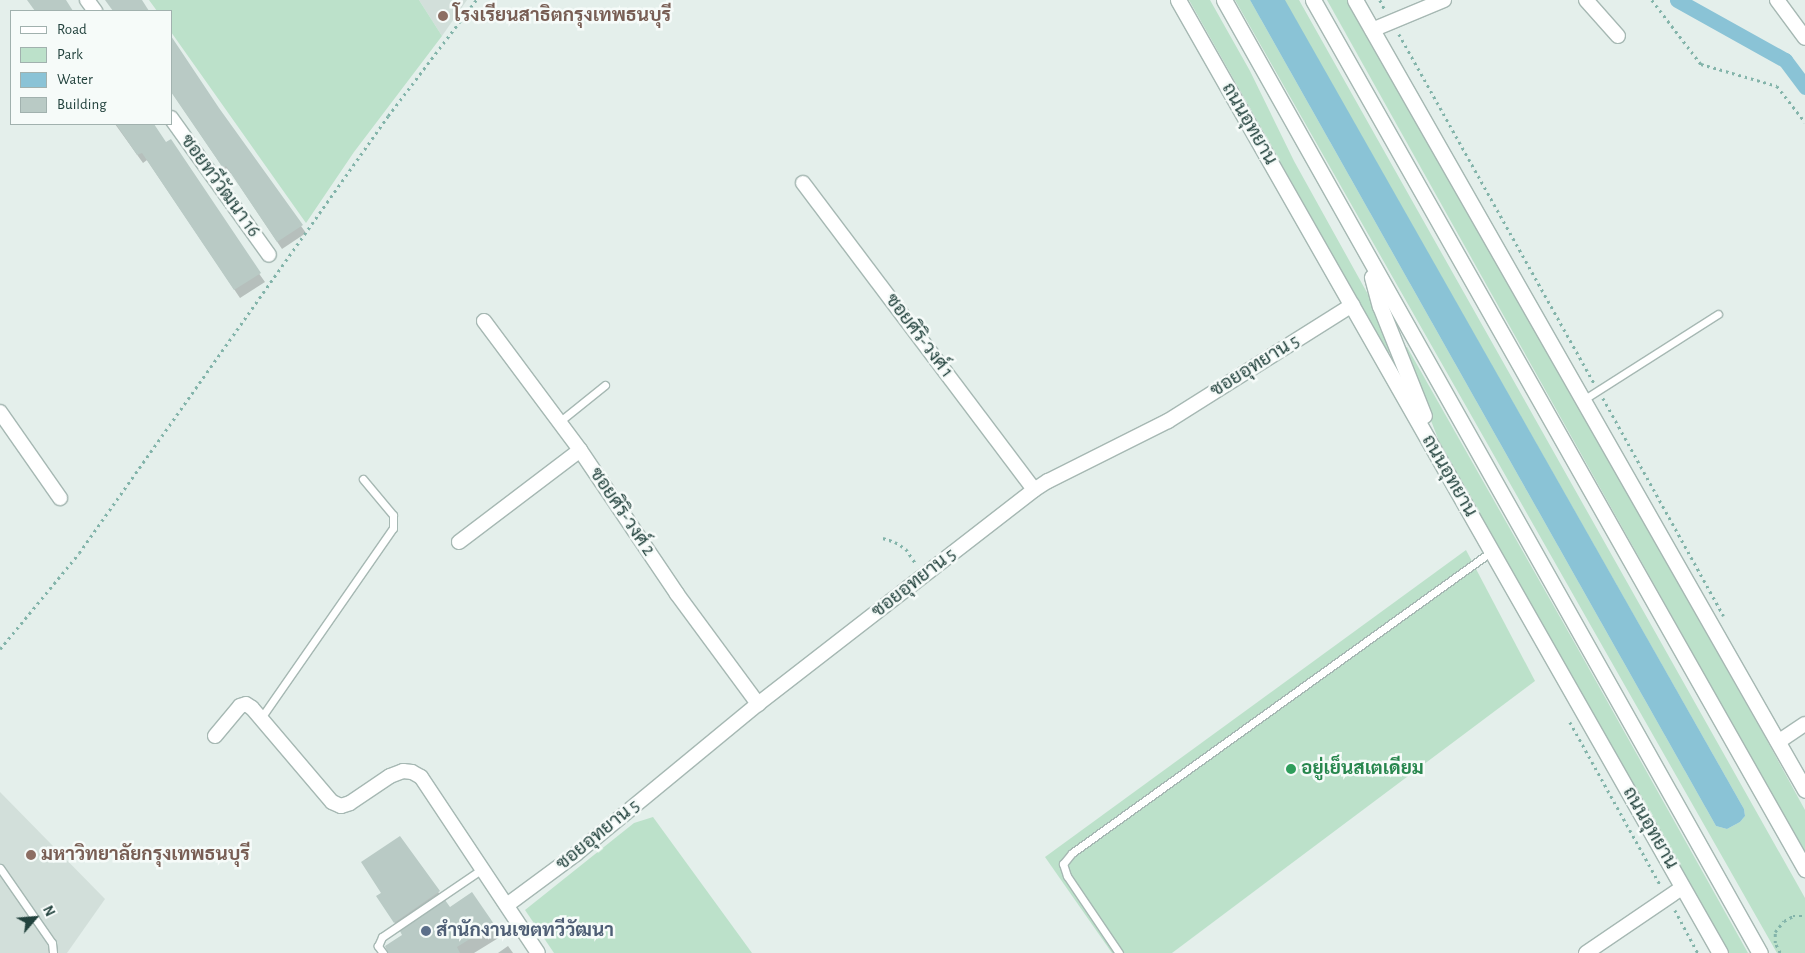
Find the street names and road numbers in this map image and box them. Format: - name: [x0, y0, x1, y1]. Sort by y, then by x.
- street label: ถนนอุทยาน: [1216, 79, 1282, 169]
- street label: ซอยทวีวัฒนา 16: [175, 130, 265, 242]
- street label: ซอยศิริ-วงศ์ 1: [880, 289, 958, 383]
- street label: ซอยอุทยาน 5: [1206, 330, 1304, 402]
- street label: ถนนอุทยาน: [1416, 431, 1482, 521]
- street label: ซอยศิริ-วงศ์ 2: [584, 463, 660, 561]
- street label: ซอยอุทยาน 5: [867, 543, 961, 623]
- street label: ถนนอุทยาน: [1617, 783, 1683, 873]
- street label: ซอยอุทยาน 5: [552, 794, 644, 876]

